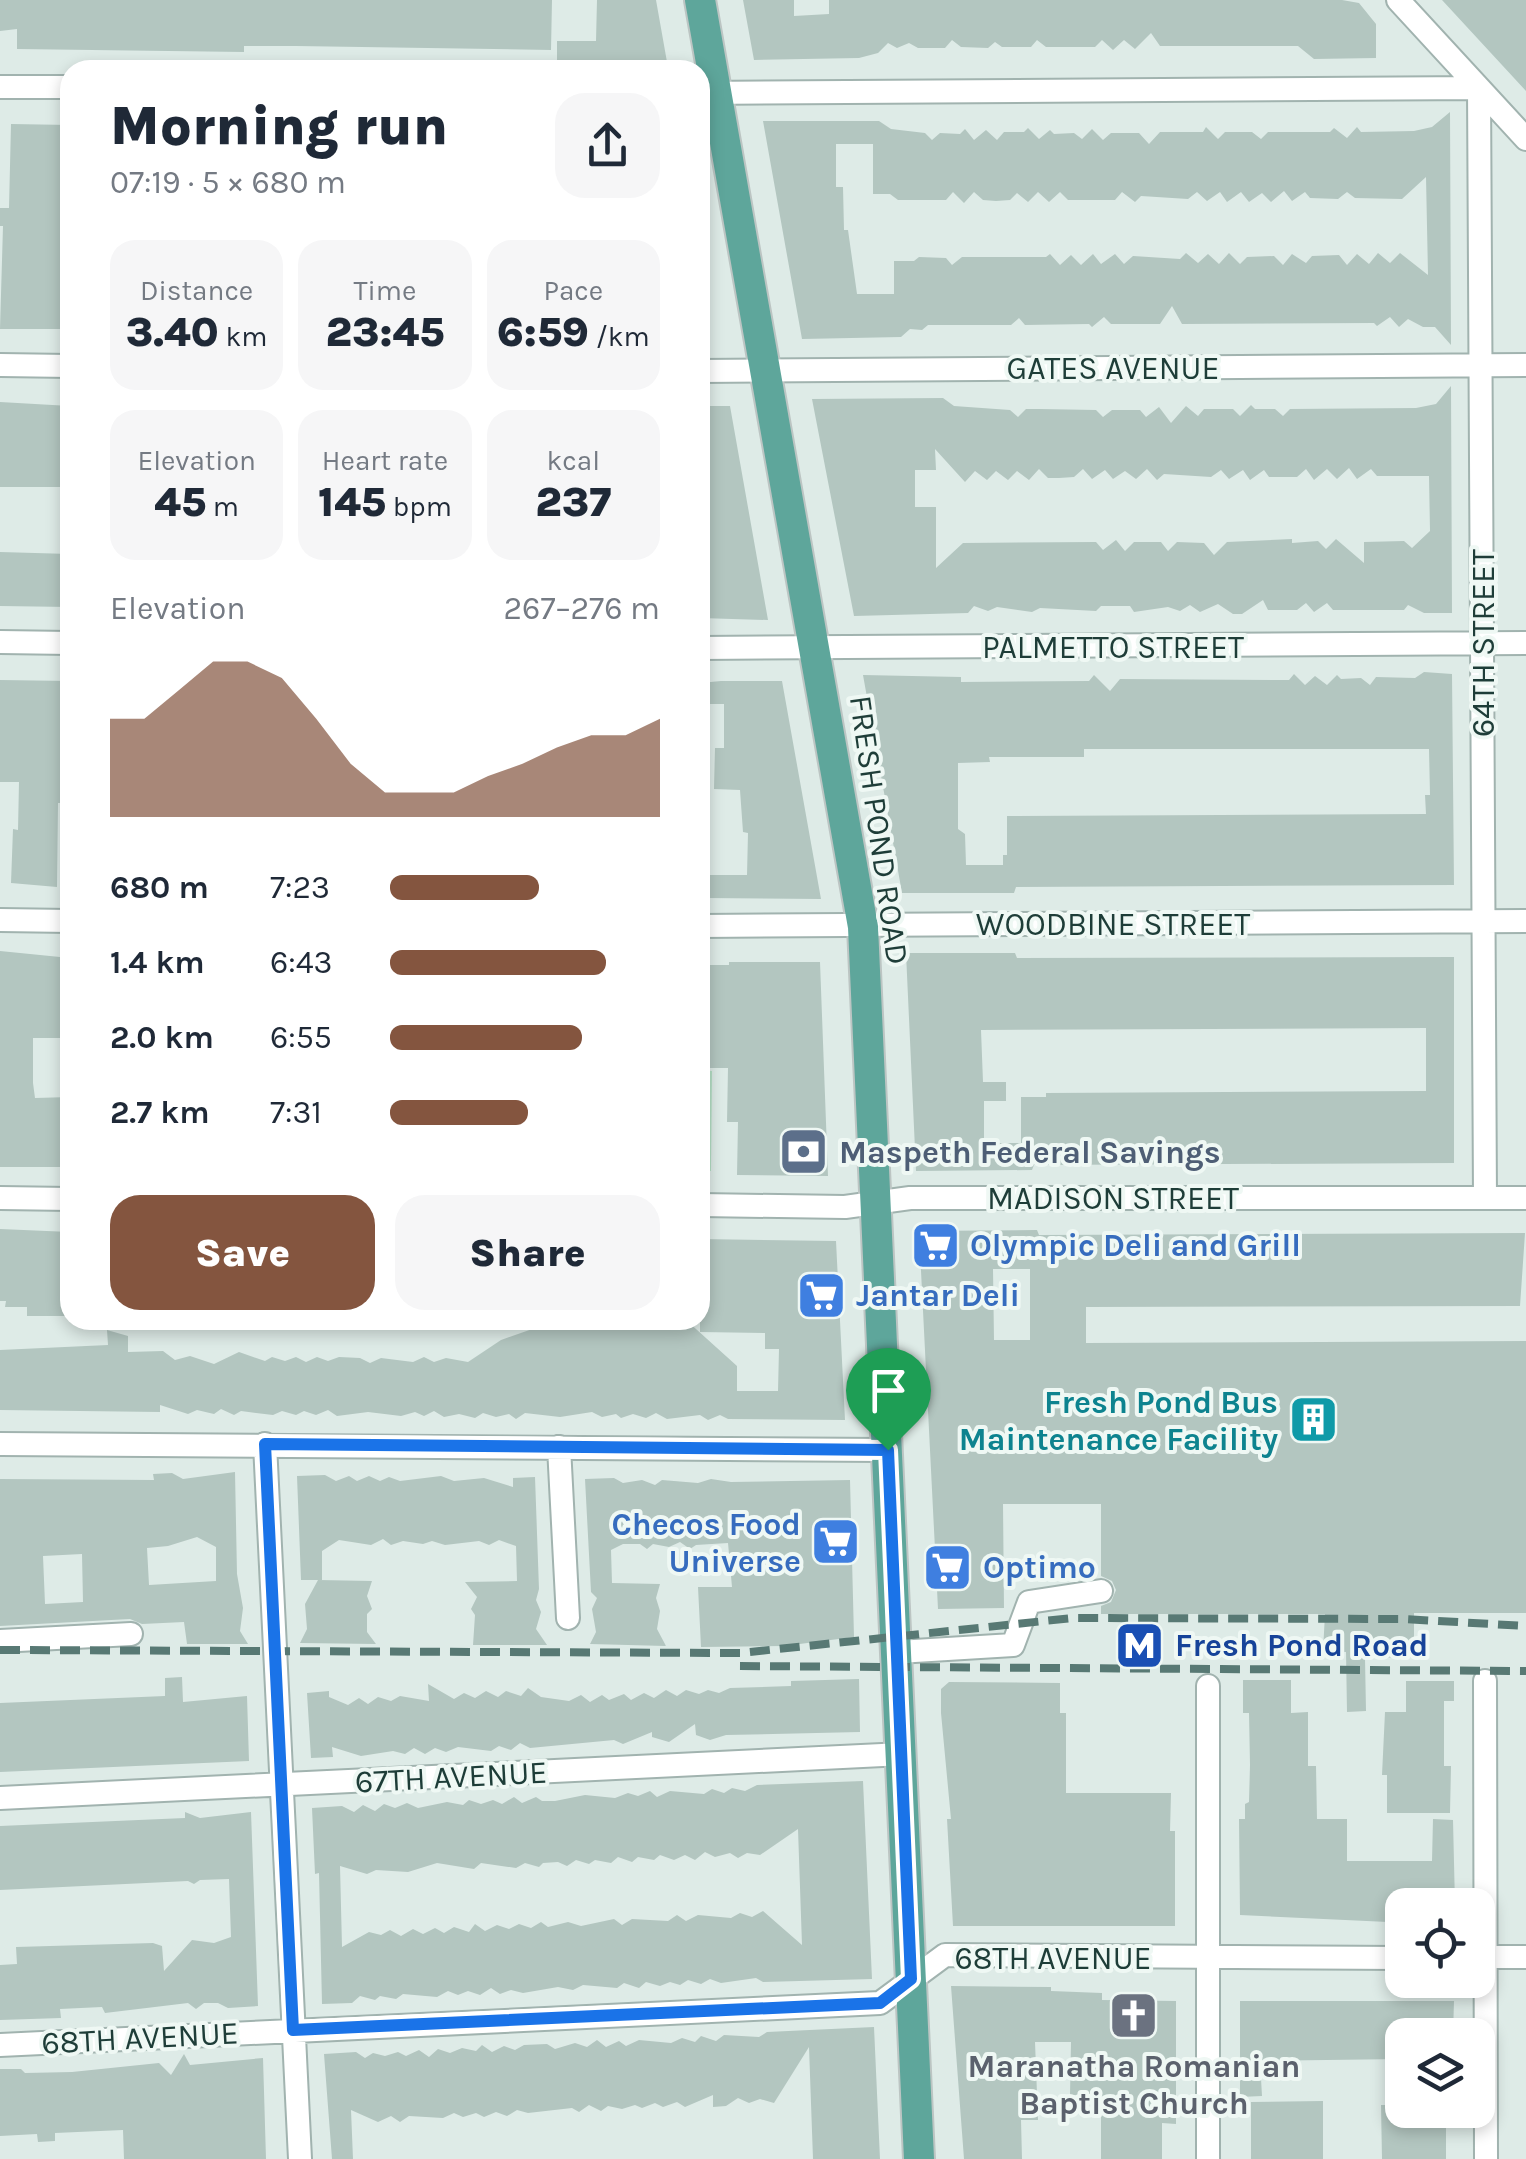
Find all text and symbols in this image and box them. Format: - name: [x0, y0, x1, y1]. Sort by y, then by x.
- button: share: [555, 93, 660, 198]
- text: Morning run: [110, 94, 448, 158]
- text: 07:19 · 5 × 680 m: [110, 164, 346, 201]
- text: Distance: [140, 274, 253, 307]
- text: Time: [354, 274, 416, 307]
- text: Pace: [543, 274, 603, 307]
- text: 3.40: [126, 307, 219, 357]
- text: 23:45: [326, 307, 444, 357]
- text: 6:59: [497, 307, 589, 357]
- text: km: [219, 320, 268, 353]
- text: /km: [589, 320, 650, 353]
- street label: GATES AVENUE: [1007, 350, 1219, 387]
- text: Elevation: [137, 444, 256, 477]
- text: Heart rate: [322, 444, 448, 477]
- text: kcal: [547, 444, 600, 477]
- text: 45: [154, 477, 206, 527]
- text: 145: [318, 477, 386, 527]
- text: 237: [535, 477, 611, 527]
- text: m: [206, 490, 239, 523]
- text: bpm: [386, 490, 452, 523]
- street label: 64TH STREET: [1465, 549, 1502, 737]
- text: Elevation: [110, 590, 245, 627]
- text: 267–276 m: [504, 590, 660, 627]
- street label: PALMETTO STREET: [982, 629, 1244, 666]
- street label: FRESH POND ROAD: [842, 693, 916, 967]
- text: 680 m: [110, 869, 209, 906]
- text: 7:23: [270, 869, 330, 906]
- street label: WOODBINE STREET: [976, 906, 1250, 943]
- text: 1.4 km: [110, 944, 205, 981]
- text: 6:43: [270, 944, 332, 981]
- text: 2.0 km: [110, 1019, 214, 1056]
- text: 6:55: [270, 1019, 332, 1056]
- text: 2.7 km: [110, 1094, 210, 1131]
- text: 7:31: [270, 1094, 322, 1131]
- bank icon: Maspeth Federal Savings: [778, 1126, 830, 1178]
- place label: Maspeth Federal Savings: [839, 1134, 1221, 1171]
- street label: MADISON STREET: [987, 1180, 1239, 1217]
- button: Save: [110, 1195, 375, 1310]
- button: Share: [395, 1195, 660, 1310]
- supermarket icon: Olympic Deli and Grill: [909, 1219, 961, 1271]
- place label: Olympic Deli and Grill: [970, 1227, 1301, 1264]
- supermarket icon: Jantar Deli: [795, 1269, 847, 1321]
- place label: Jantar Deli: [856, 1277, 1020, 1314]
- pin: [846, 1348, 931, 1451]
- icon: arrive: [861, 1363, 916, 1418]
- place label: Fresh Pond Bus Maintenance Facility: [959, 1384, 1278, 1458]
- building icon: Fresh Pond Bus Maintenance Facility: [1287, 1394, 1339, 1446]
- place label: Checos Food Universe: [611, 1506, 801, 1580]
- supermarket icon: Checos Food Universe: [810, 1516, 862, 1568]
- supermarket icon: Optimo: [922, 1541, 974, 1593]
- place label: Optimo: [983, 1549, 1096, 1586]
- metro station icon: Fresh Pond Road: [1114, 1619, 1166, 1671]
- place label: Fresh Pond Road: [1175, 1627, 1428, 1664]
- street label: 67TH AVENUE: [354, 1753, 548, 1801]
- map controls: [1385, 1888, 1495, 2128]
- button: locate: [1385, 1888, 1495, 1998]
- street label: 68TH AVENUE: [954, 1940, 1152, 1977]
- church icon: Maranatha Romanian Baptist Church: [1108, 1990, 1160, 2042]
- street label: 68TH AVENUE: [41, 2014, 239, 2062]
- button: layers: [1385, 2018, 1495, 2128]
- place label: Maranatha Romanian Baptist Church: [968, 2048, 1300, 2122]

